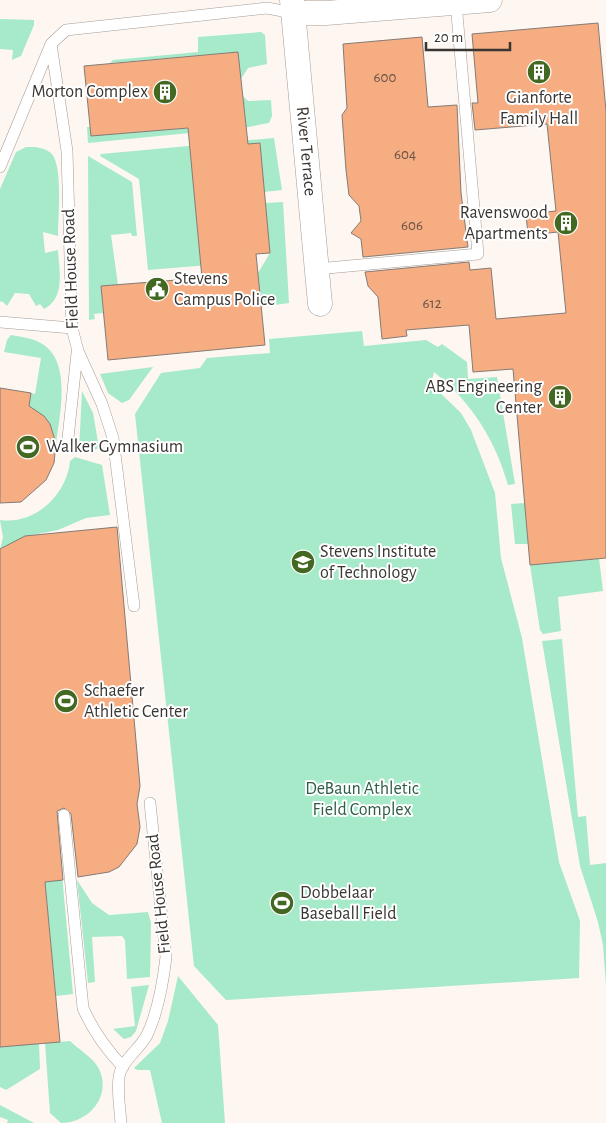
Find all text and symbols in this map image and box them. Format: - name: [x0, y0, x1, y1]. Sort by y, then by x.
- scale bar: [426, 20, 510, 52]
- text: 20 m: [434, 30, 463, 45]
- building icon: Gianforte Family Hall: [526, 59, 552, 85]
- house number: 600: [374, 70, 397, 85]
- building icon: Morton Complex: [152, 79, 178, 105]
- place label: Morton Complex: [31, 83, 148, 101]
- place label: Gianforte Family Hall: [500, 89, 578, 128]
- street label: River Terrace: [293, 106, 319, 197]
- house number: 604: [394, 147, 416, 162]
- place label: Ravenswood Apartments: [460, 204, 548, 243]
- street label: Field House Road: [60, 208, 82, 330]
- building icon: Ravenswood Apartments: [553, 210, 579, 236]
- house number: 606: [401, 218, 423, 233]
- place label: Stevens Campus Police: [174, 270, 275, 309]
- public building icon: Stevens Campus Police: [144, 276, 170, 302]
- house number: 612: [422, 296, 442, 311]
- place label: ABS Engineering Center: [425, 378, 542, 417]
- building icon: ABS Engineering Center: [547, 384, 573, 410]
- sports icon: Walker Gymnasium: [15, 434, 41, 460]
- place label: Walker Gymnasium: [46, 438, 183, 456]
- place label: Stevens Institute of Technology: [320, 543, 436, 582]
- school or university icon: Stevens Institute of Technology: [290, 549, 316, 575]
- place label: Schaefer Athletic Center: [84, 682, 188, 721]
- sports icon: Schaefer Athletic Center: [53, 688, 79, 714]
- park label: DeBaun Athletic Field Complex: [305, 780, 419, 819]
- street label: Field House Road: [144, 833, 174, 955]
- place label: Dobbelaar Baseball Field: [300, 884, 397, 923]
- sports icon: Dobbelaar Baseball Field: [269, 890, 295, 916]

